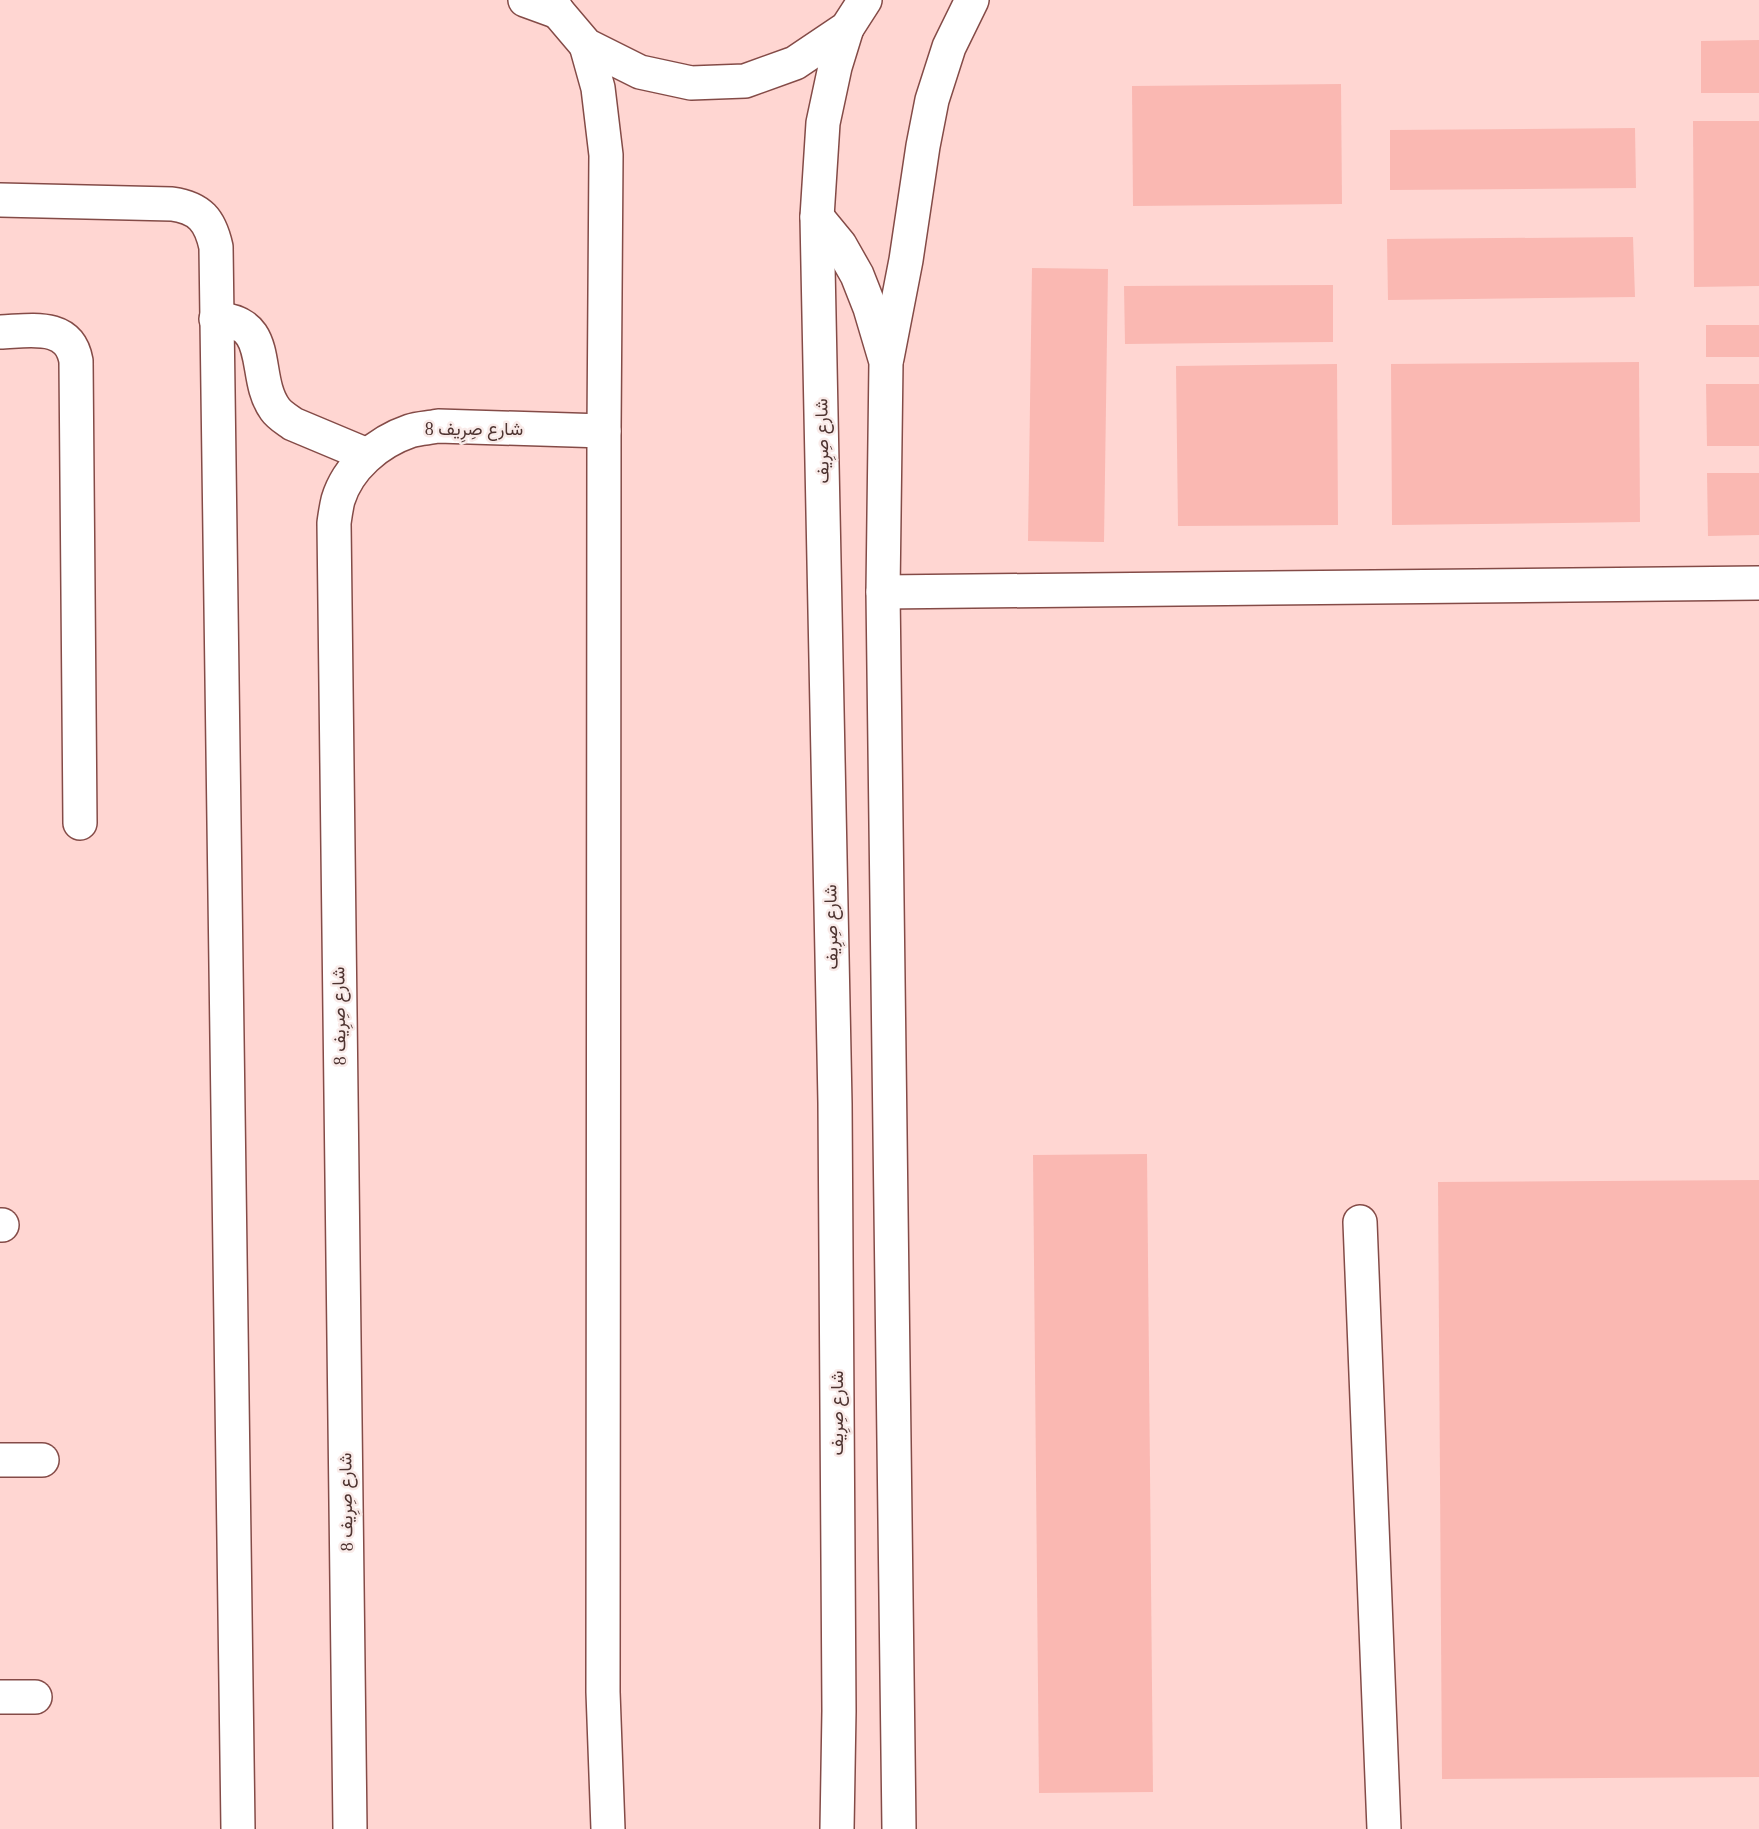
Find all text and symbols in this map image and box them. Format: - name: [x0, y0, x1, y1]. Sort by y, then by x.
- street label: شارع صِرِيف: [811, 398, 837, 484]
- street label: شارع صِرِيف 8: [425, 419, 523, 443]
- street label: شارع صِرِيف: [820, 884, 846, 970]
- street label: شارع صِرِيف 8: [328, 966, 354, 1065]
- street label: شارع صِرِيف: [827, 1370, 851, 1456]
- street label: شارع صِرِيف 8: [335, 1452, 361, 1551]

